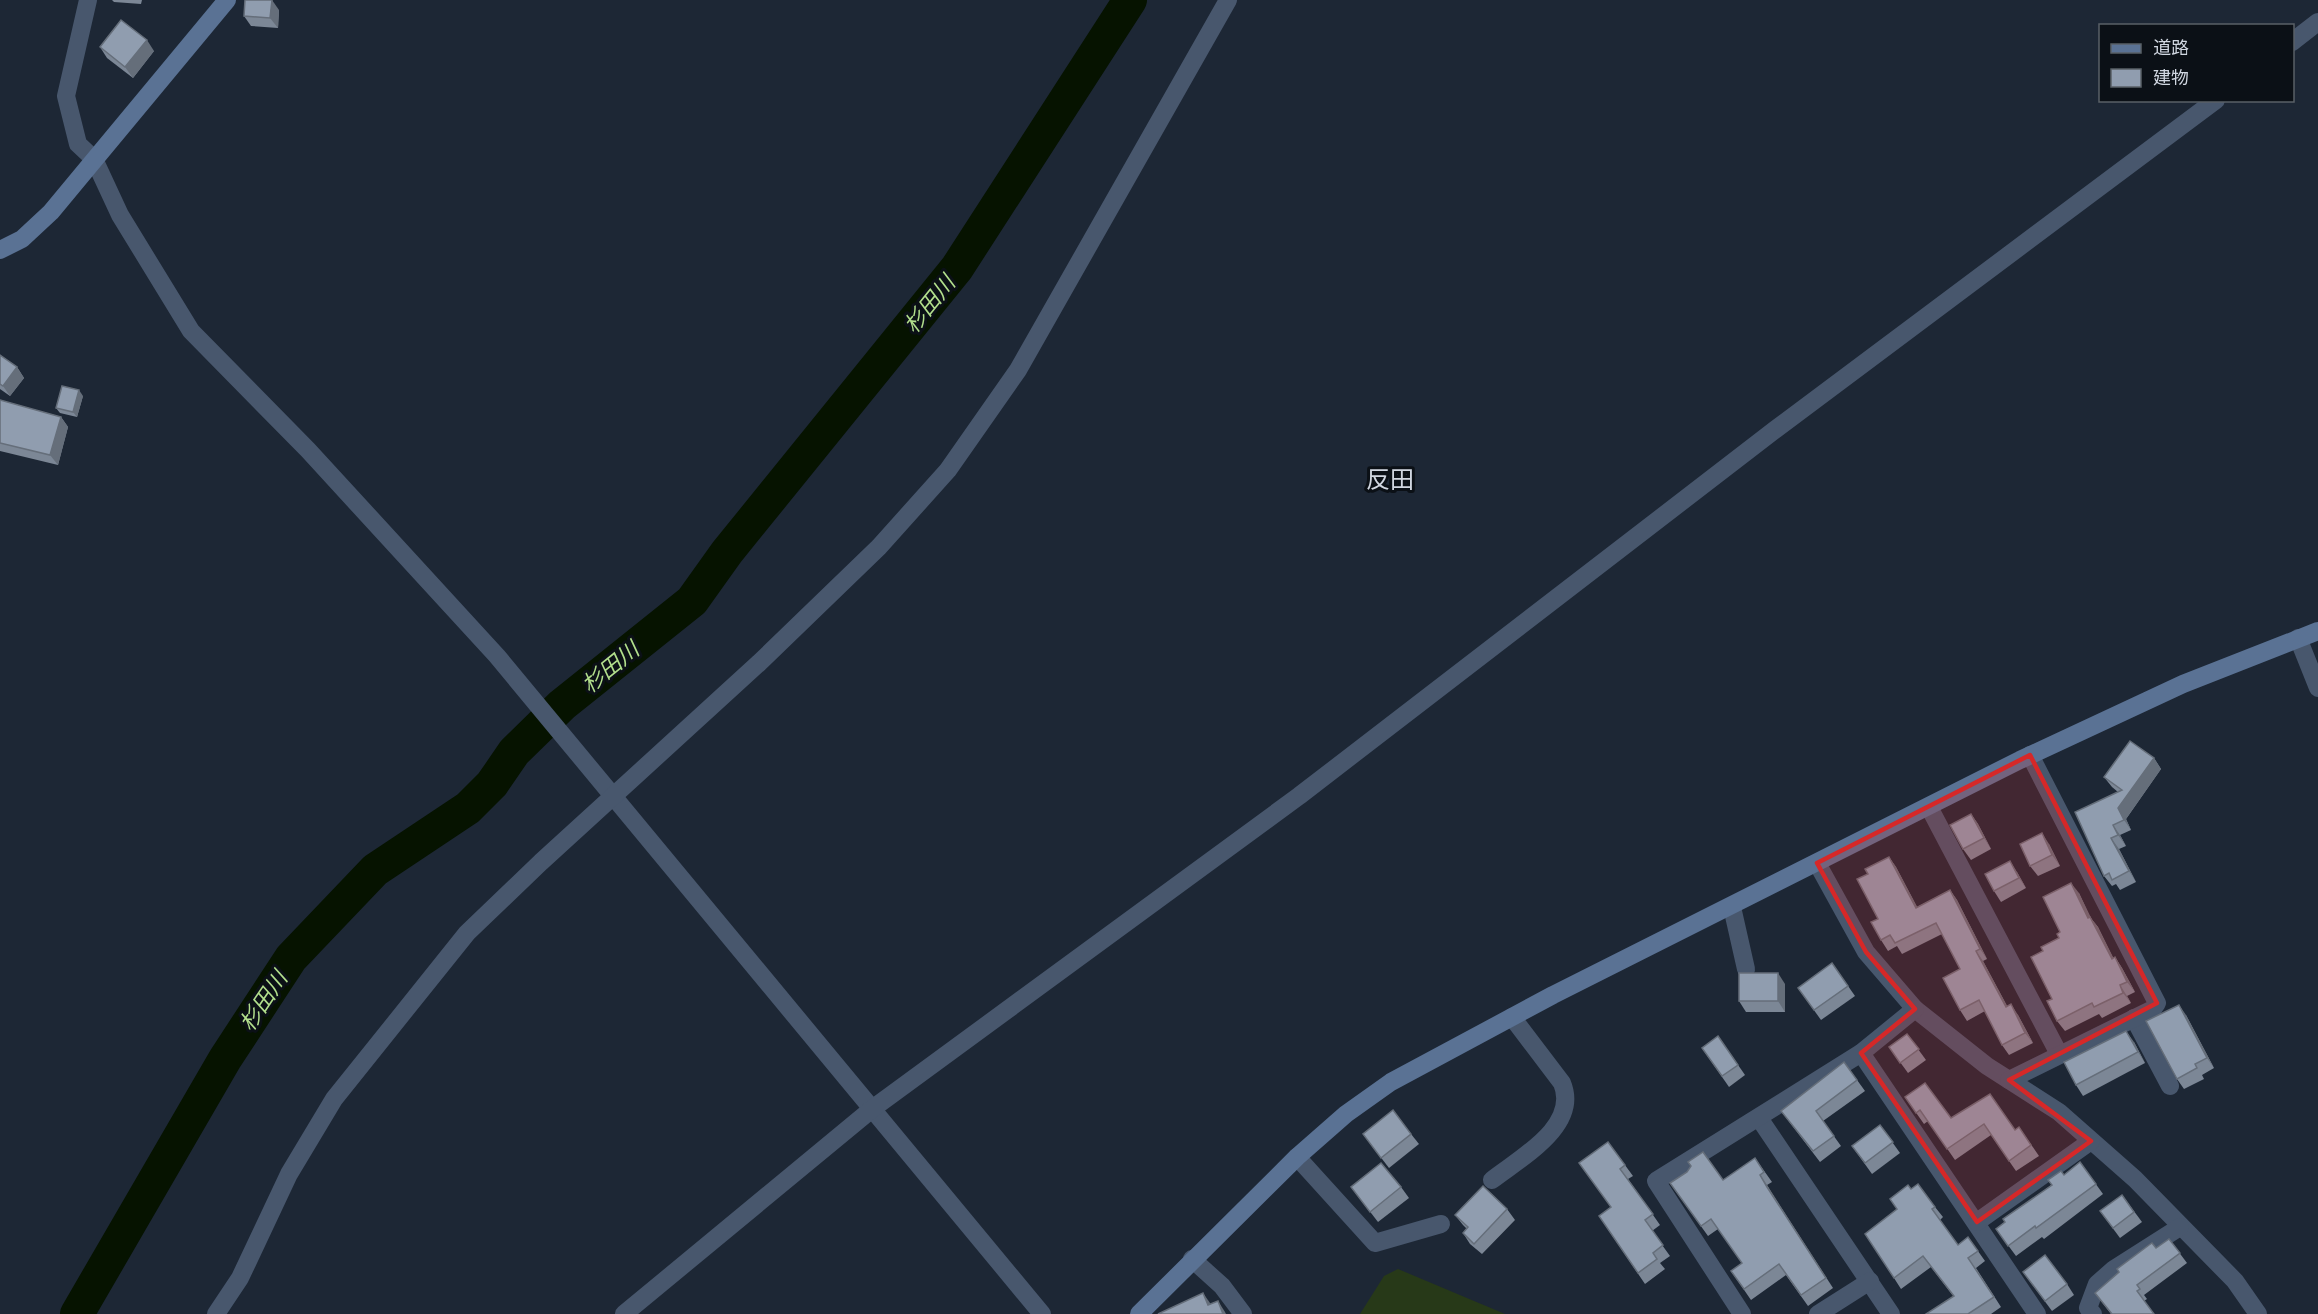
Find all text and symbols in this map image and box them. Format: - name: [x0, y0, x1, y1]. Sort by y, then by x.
- legend: [2099, 24, 2294, 102]
- text: 道路: [2153, 36, 2189, 59]
- text: 建物: [2153, 66, 2189, 89]
- water label: 杉田川: [897, 268, 962, 338]
- district label: 反田: [1366, 464, 1414, 495]
- water label: 杉田川: [576, 634, 646, 699]
- water label: 杉田川: [233, 964, 294, 1036]

